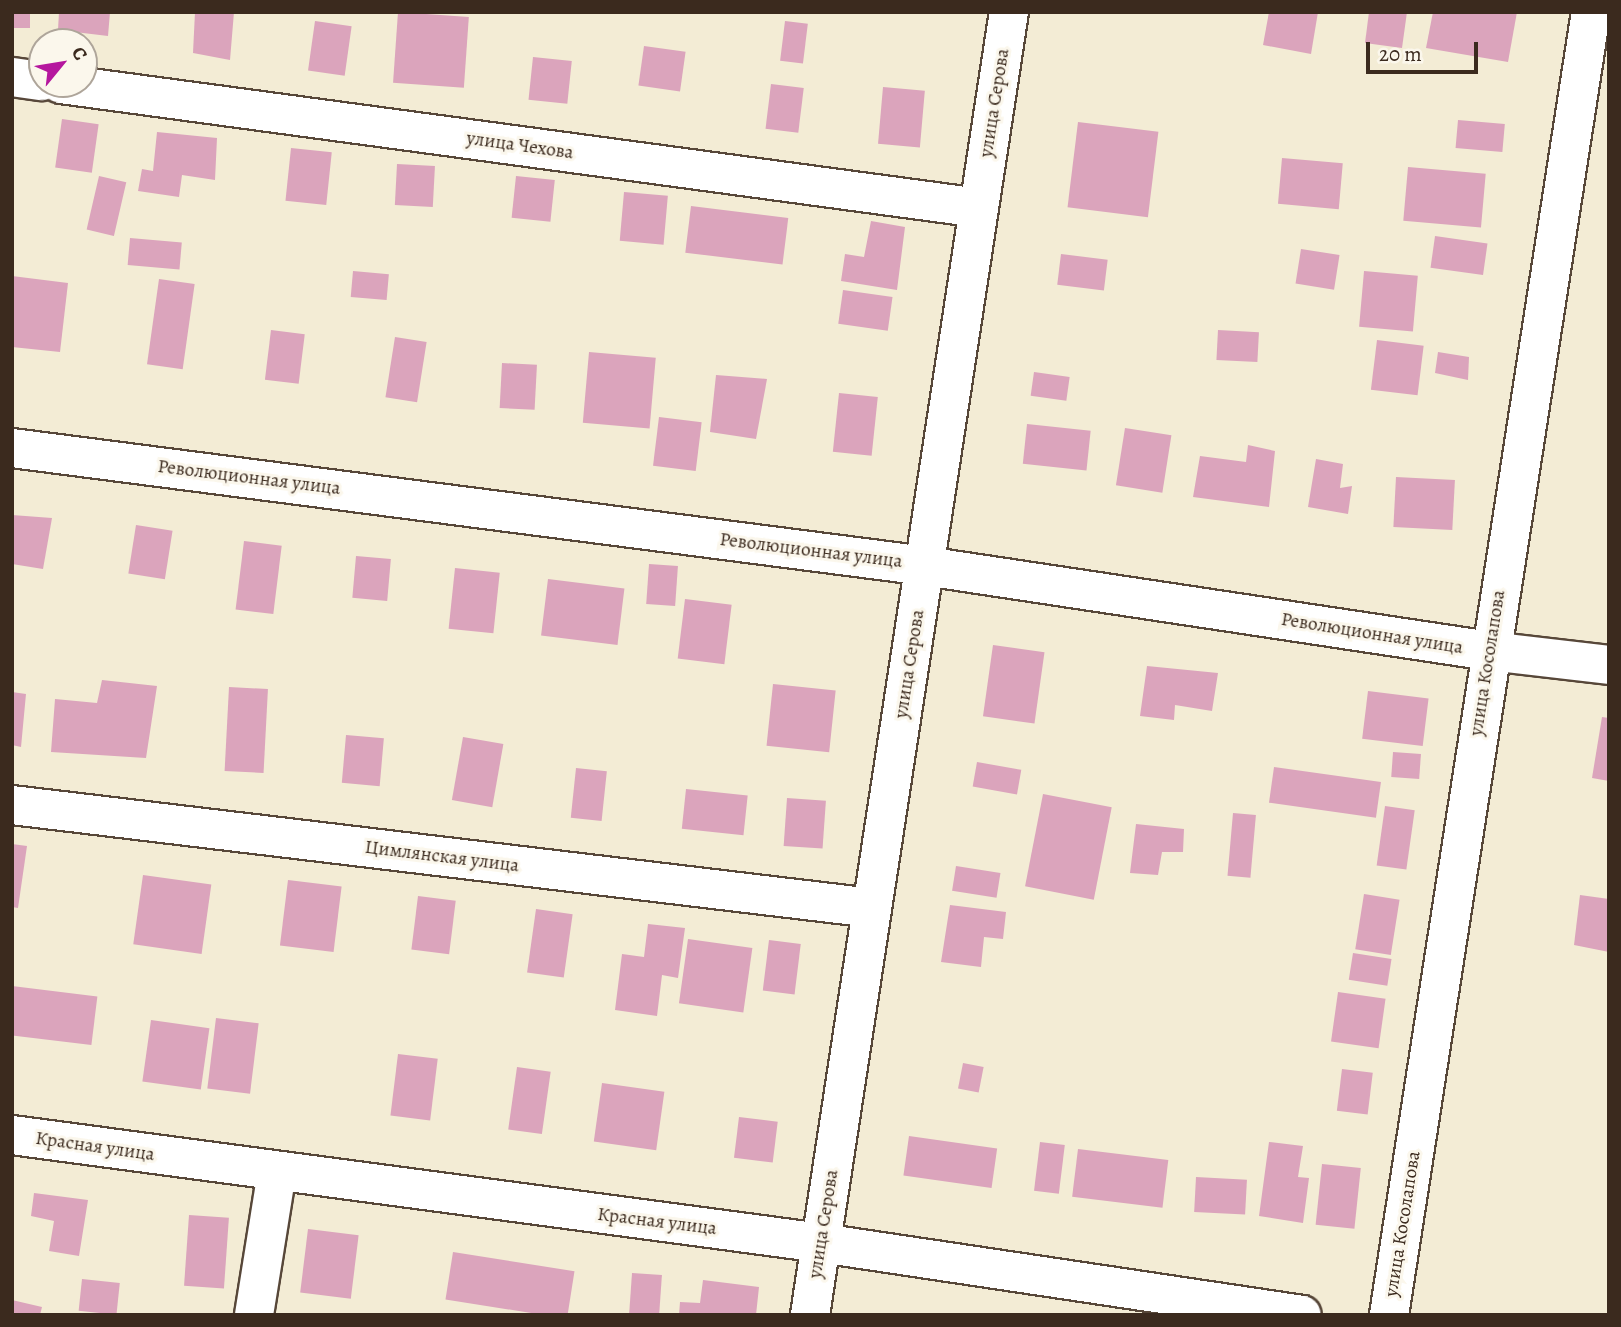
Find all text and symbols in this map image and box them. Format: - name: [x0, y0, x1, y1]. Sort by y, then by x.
- north arrow: [28, 28, 98, 98]
- scale bar: [1369, 28, 1481, 72]
- text: 20 m: [1379, 40, 1422, 68]
- text: С: [65, 42, 94, 65]
- street label: улица Серова: [975, 47, 1015, 159]
- street label: улица Чехова: [465, 127, 575, 165]
- street label: Революционная улица: [156, 455, 342, 501]
- street label: Революционная улица: [718, 528, 904, 574]
- street label: улица Косолапова: [1465, 588, 1511, 738]
- street label: улица Серова: [890, 608, 930, 720]
- street label: Революционная улица: [1279, 608, 1465, 660]
- street label: Цимлянская улица: [364, 836, 520, 878]
- street label: Красная улица: [34, 1127, 156, 1167]
- street label: улица Косолапова: [1380, 1149, 1426, 1299]
- street label: улица Серова: [804, 1168, 844, 1280]
- street label: Красная улица: [596, 1203, 718, 1241]

